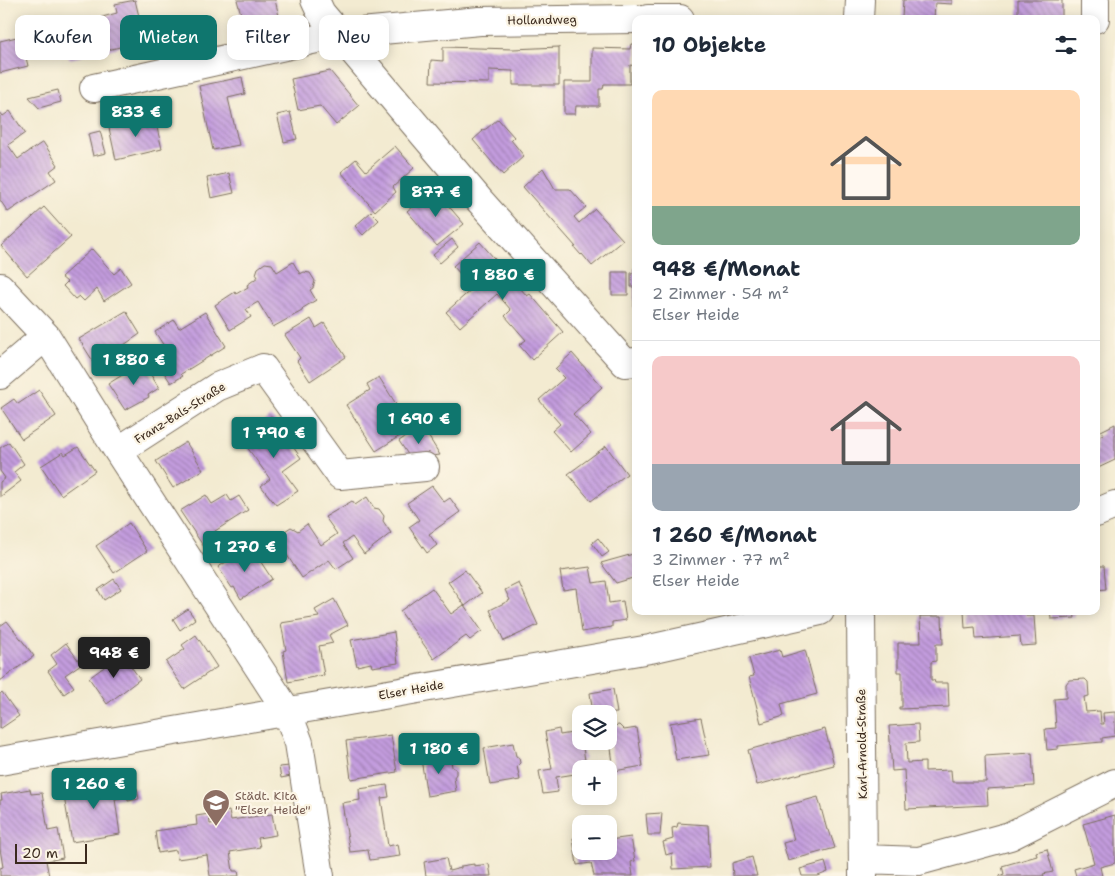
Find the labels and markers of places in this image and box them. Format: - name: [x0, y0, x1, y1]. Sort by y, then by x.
- pin: 833 €: [101, 96, 171, 138]
- pin: 877 €: [401, 176, 471, 218]
- pin: 1 880 €: [457, 258, 549, 301]
- pin: 1 880 €: [88, 344, 180, 386]
- pin: 1 690 €: [373, 402, 465, 445]
- pin: 1 790 €: [228, 416, 320, 459]
- pin: 1 270 €: [199, 530, 291, 573]
- pin: 948 €: [79, 636, 149, 679]
- pin: 1 180 €: [393, 732, 485, 775]
- pin: 1 260 €: [48, 768, 140, 810]
- school or university icon: Städt. Kita "Elser Heide": [201, 788, 231, 827]
- place label: Städt. Kita "Elser Heide": [235, 788, 311, 818]

